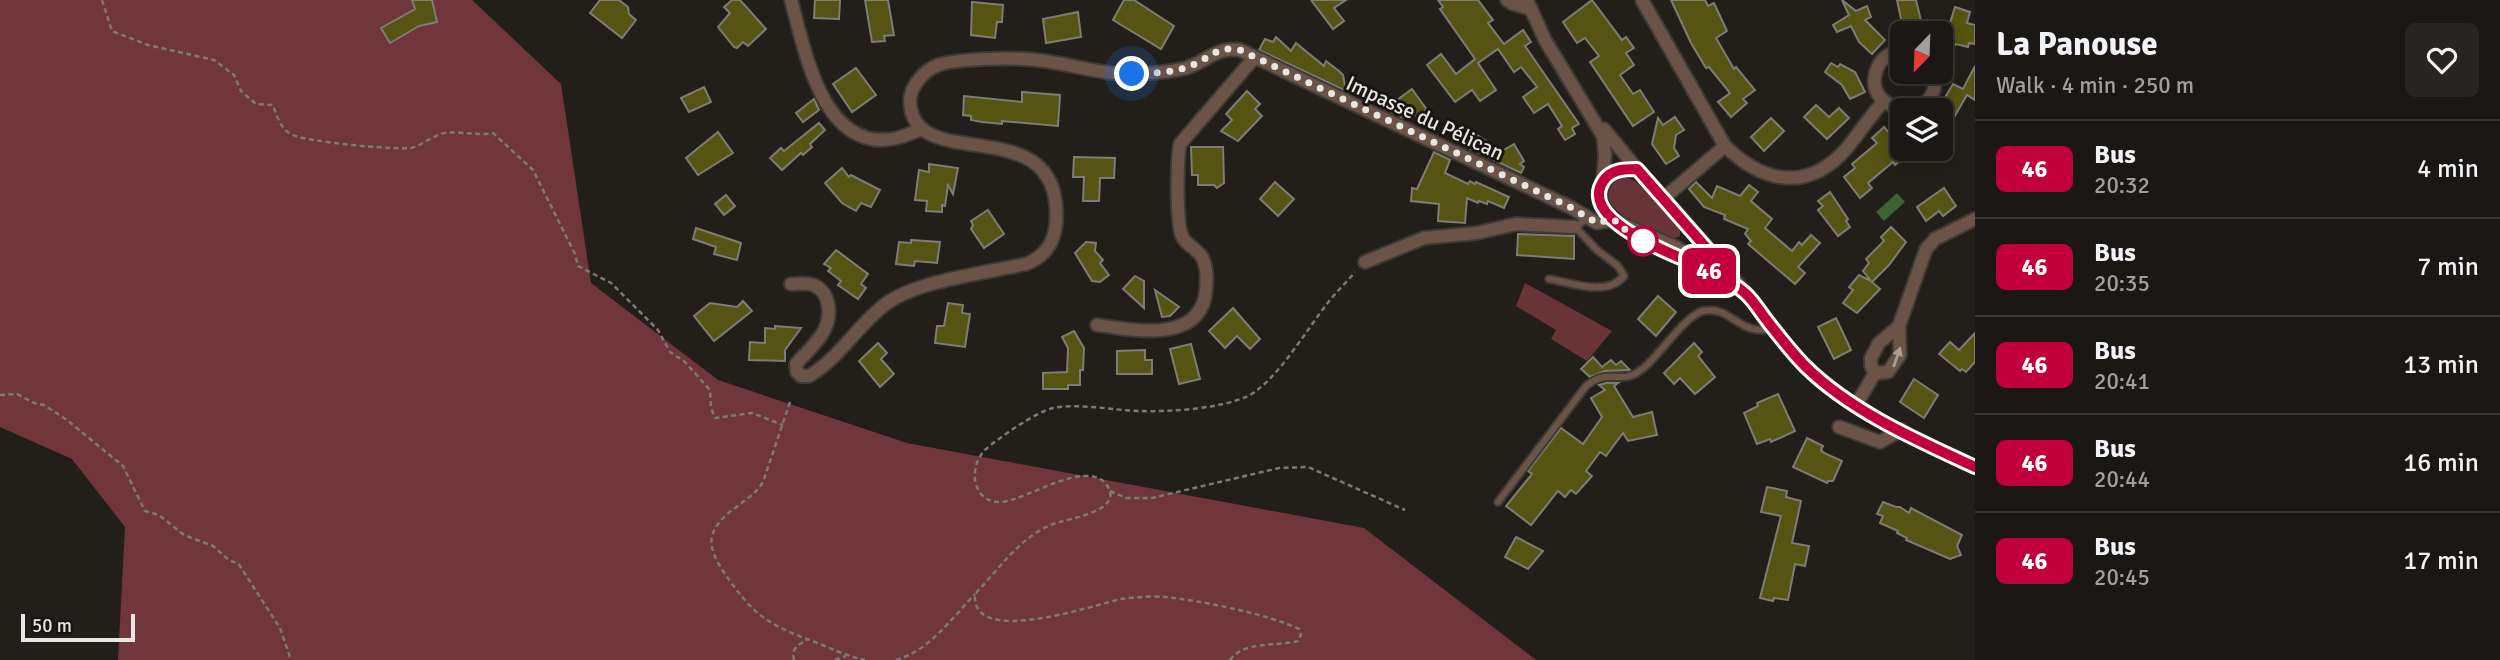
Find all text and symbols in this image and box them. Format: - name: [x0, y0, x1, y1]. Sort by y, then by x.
- north arrow: [1890, 21, 1953, 84]
- map controls: [1890, 21, 1953, 161]
- button: heart: [2405, 23, 2479, 97]
- text: La Panouse: [1996, 24, 2158, 65]
- your location: [1114, 56, 1149, 91]
- street label: Impasse du Pélican: [1342, 70, 1508, 166]
- text: Walk · 4 min · 250 m: [1996, 71, 2194, 100]
- button: layers: [1890, 98, 1953, 161]
- text: Bus: [2094, 139, 2136, 171]
- text: 4 min: [2417, 153, 2479, 185]
- text: 46: [2022, 154, 2047, 184]
- text: 20:32: [2094, 171, 2150, 200]
- unlabelled marker: [1628, 226, 1658, 256]
- text: Bus: [2094, 237, 2136, 269]
- line badge: 46: [1678, 248, 1740, 294]
- text: 7 min: [2417, 251, 2479, 283]
- text: 46: [2022, 252, 2047, 282]
- text: 46: [1696, 256, 1722, 286]
- text: 20:35: [2094, 269, 2150, 298]
- text: Bus: [2094, 335, 2136, 367]
- one-way arrow: [1892, 346, 1903, 367]
- text: 13 min: [2403, 349, 2479, 381]
- text: 46: [2022, 350, 2047, 380]
- text: 20:41: [2094, 367, 2150, 396]
- text: Bus: [2094, 433, 2136, 465]
- text: 16 min: [2403, 447, 2479, 479]
- text: 46: [2022, 448, 2047, 478]
- text: 20:44: [2094, 465, 2150, 494]
- text: Bus: [2094, 531, 2136, 563]
- text: 17 min: [2403, 545, 2479, 577]
- text: 46: [2022, 546, 2047, 576]
- text: 20:45: [2094, 563, 2150, 592]
- scale bar: [21, 611, 135, 643]
- text: 50 m: [32, 614, 72, 638]

